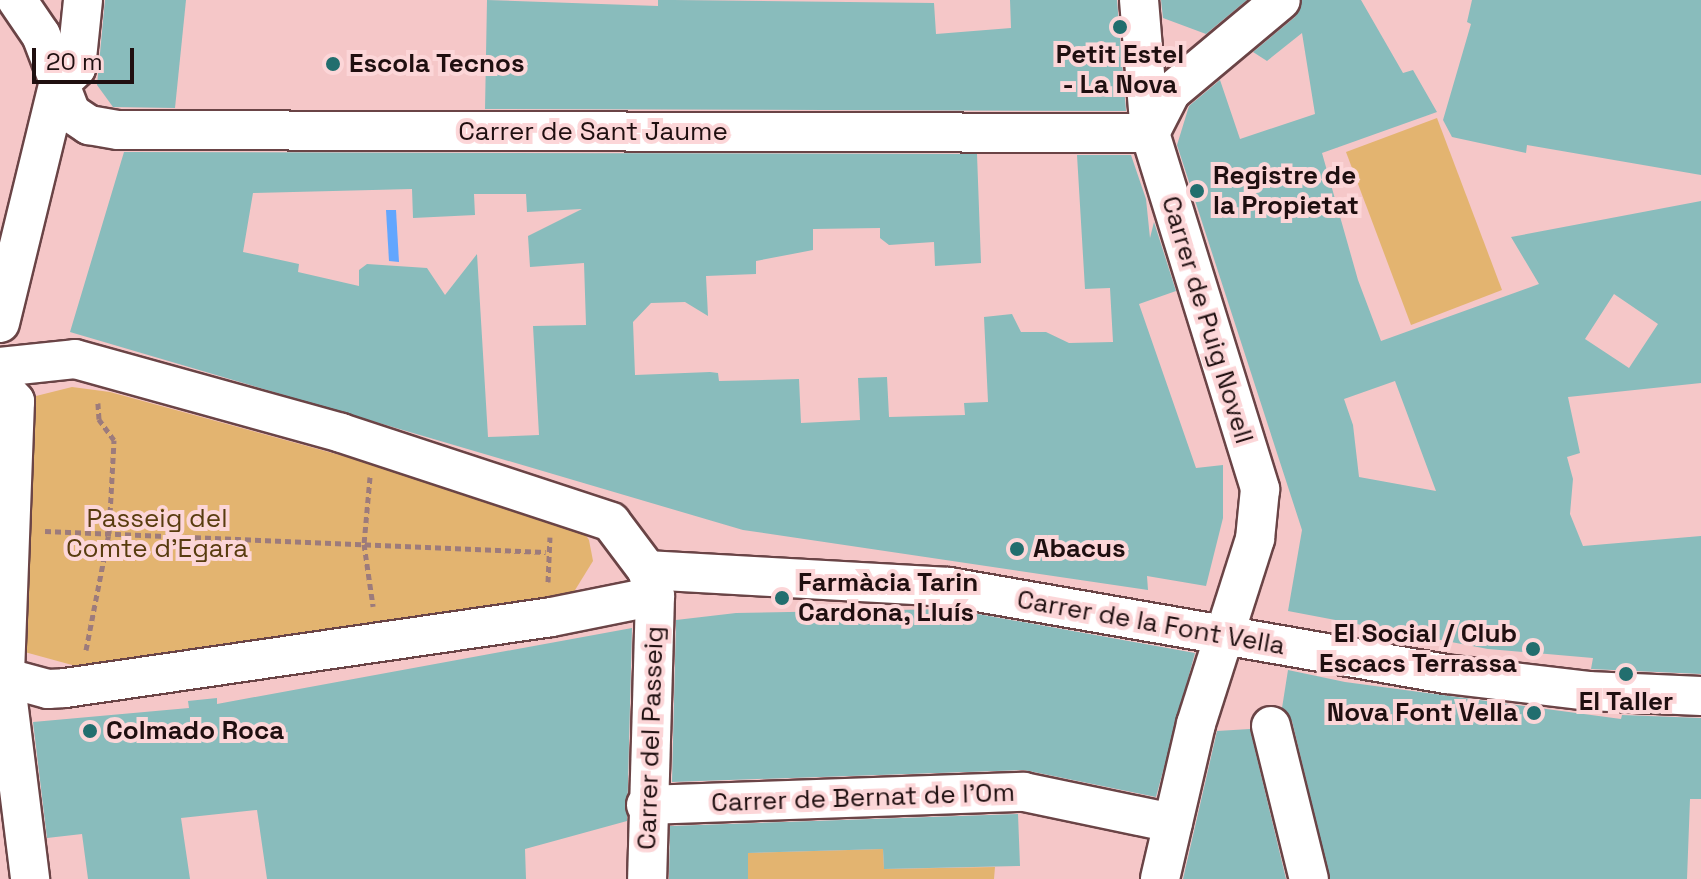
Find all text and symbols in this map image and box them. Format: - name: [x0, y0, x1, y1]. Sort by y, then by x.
- marker: Petit Estel - La Nova: [1111, 18, 1129, 36]
- scale bar: [36, 32, 138, 82]
- place label: Petit Estel - La Nova: [1056, 39, 1184, 100]
- text: 20 m: [46, 46, 103, 77]
- place label: Escola Tecnos: [349, 48, 525, 80]
- marker: Escola Tecnos: [324, 55, 342, 73]
- street label: Carrer de Sant Jaume: [458, 116, 728, 148]
- place label: Registre de la Propietat: [1213, 160, 1359, 222]
- marker: Registre de la Propietat: [1188, 182, 1206, 200]
- street label: Carrer de Puig Novell: [1154, 192, 1260, 448]
- park label: Passeig del Comte d'Egara: [66, 503, 248, 564]
- place label: Abacus: [1033, 533, 1126, 565]
- marker: Abacus: [1008, 540, 1026, 558]
- place label: Farmàcia Tarin Cardona, Lluís: [798, 567, 979, 628]
- street label: Carrer de la Font Vella: [1014, 584, 1288, 662]
- marker: Farmàcia Tarin Cardona, Lluís: [773, 589, 791, 607]
- place label: El Social / Club Escacs Terrassa: [1318, 618, 1517, 680]
- street label: Carrer del Passeig: [632, 626, 670, 850]
- marker: El Social / Club Escacs Terrassa: [1524, 640, 1542, 658]
- marker: El Taller: [1617, 665, 1635, 683]
- place label: El Taller: [1578, 686, 1674, 718]
- place label: Nova Font Vella: [1327, 697, 1518, 729]
- marker: Nova Font Vella: [1525, 704, 1543, 722]
- place label: Colmado Roca: [106, 715, 284, 747]
- marker: Colmado Roca: [81, 722, 99, 740]
- street label: Carrer de Bernat de l'Om: [711, 777, 1015, 819]

